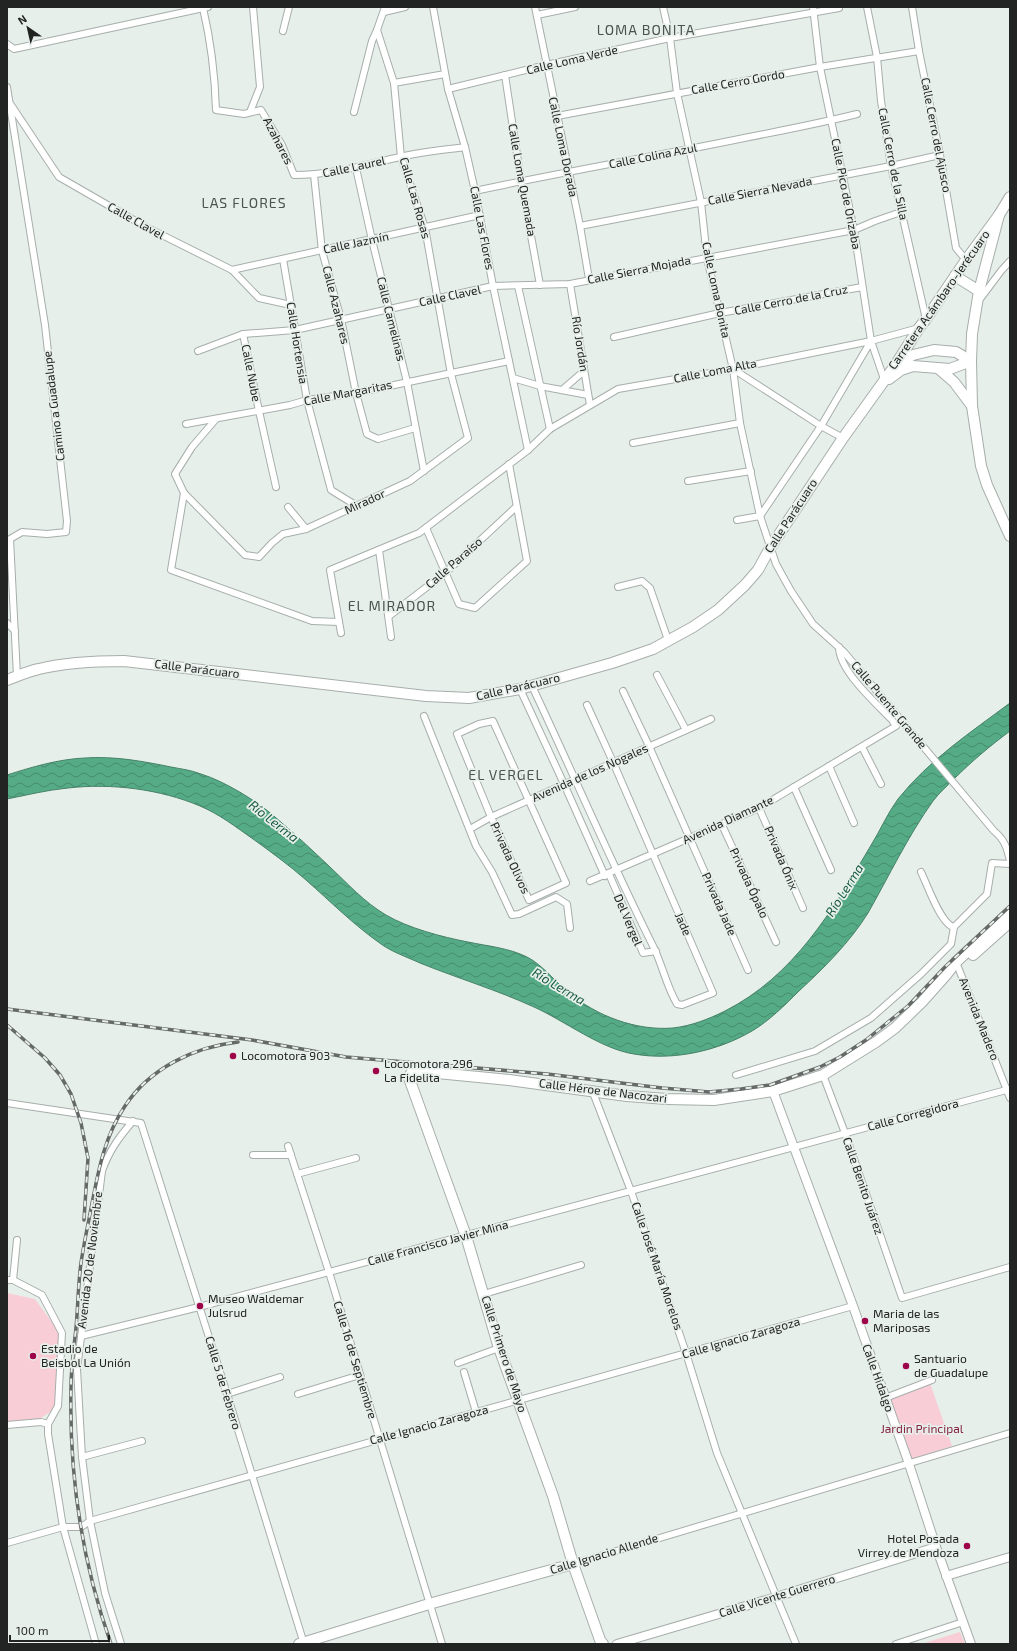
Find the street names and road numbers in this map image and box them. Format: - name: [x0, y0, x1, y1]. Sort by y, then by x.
- street label: Calle Loma Verde: [525, 42, 619, 76]
- street label: Calle Cerro Gordo: [690, 66, 786, 96]
- street label: Calle Cerro del Ajusco: [918, 76, 955, 194]
- street label: Calle Loma Dorada: [547, 95, 581, 198]
- street label: Calle Cerro de la Silla: [876, 106, 912, 221]
- street label: Azahares: [261, 115, 297, 166]
- street label: Calle Loma Quemada: [505, 122, 540, 237]
- street label: Calle Pico de Orizaba: [829, 137, 865, 251]
- street label: Calle Colina Azul: [607, 139, 699, 170]
- street label: Calle Laurel: [321, 152, 387, 180]
- street label: Calle Las Rosas: [398, 155, 434, 240]
- street label: Calle Sierra Nevada: [706, 173, 813, 207]
- street label: Calle Las Flores: [468, 185, 498, 271]
- street label: Calle Clavel: [106, 199, 168, 242]
- street label: Carretera Acámbaro-Jerécuaro: [885, 227, 992, 372]
- street label: Calle Jazmín: [322, 228, 390, 256]
- street label: Calle Loma Bonita: [700, 241, 734, 339]
- street label: Calle Sierra Mojada: [586, 252, 692, 287]
- street label: Calle Azahares: [320, 264, 353, 345]
- street label: Calle Camelinas: [375, 275, 409, 362]
- street label: Calle Cerro de la Cruz: [733, 281, 849, 317]
- street label: Calle Clavel: [418, 282, 482, 308]
- street label: Calle Hortensia: [285, 301, 311, 385]
- street label: Río Jordán: [570, 315, 592, 372]
- street label: Calle Nube: [240, 343, 264, 403]
- street label: Camino a Guadalupe: [39, 350, 67, 462]
- street label: Calle Loma Alta: [672, 355, 757, 385]
- street label: Calle Margaritas: [302, 377, 393, 407]
- street label: Calle Parácuaro: [761, 476, 819, 555]
- street label: Mirador: [342, 485, 387, 517]
- street label: Calle Paraíso: [422, 534, 485, 591]
- street label: Calle Parácuaro: [154, 656, 241, 680]
- street label: Calle Puente Grande: [849, 658, 930, 751]
- street label: Calle Parácuaro: [475, 670, 561, 702]
- street label: Avenida de los Nogales: [529, 740, 650, 804]
- street label: Avenida Diamante: [680, 792, 775, 846]
- street label: Privada Olivos: [488, 819, 534, 896]
- street label: Privada Ónix: [762, 823, 802, 892]
- street label: Privada Ópalo: [728, 845, 772, 920]
- street label: Privada Jade: [700, 870, 740, 937]
- street label: Del Vergel: [612, 892, 646, 948]
- street label: Jade: [673, 910, 695, 937]
- street label: Avenida Madero: [957, 975, 1003, 1062]
- street label: Calle Héroe de Nacozari: [538, 1075, 668, 1105]
- street label: Calle Corregidora: [866, 1095, 960, 1133]
- street label: Calle Benito Juárez: [841, 1135, 887, 1236]
- street label: Avenida 20 de Noviembre: [74, 1190, 104, 1329]
- street label: Calle José María Morelos: [629, 1200, 686, 1332]
- street label: Calle Francisco Javier Mina: [366, 1217, 510, 1268]
- street label: Calle Primero de Mayo: [479, 1294, 530, 1414]
- street label: Calle 16 de Septiembre: [331, 1299, 381, 1420]
- street label: Calle Ignacio Zaragoza: [680, 1313, 801, 1361]
- street label: Calle 5 de Febrero: [203, 1334, 245, 1431]
- street label: Calle Hidalgo: [860, 1342, 898, 1414]
- street label: Calle Ignacio Zaragoza: [368, 1401, 490, 1447]
- street label: Calle Ignacio Allende: [548, 1530, 660, 1576]
- street label: Calle Vicente Guerrero: [717, 1571, 837, 1619]

